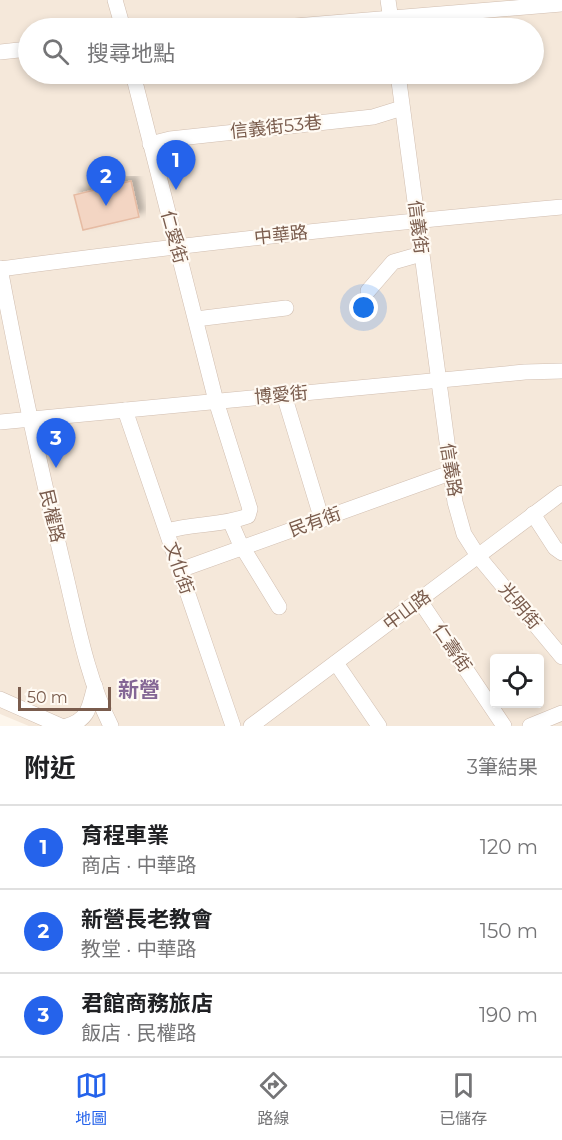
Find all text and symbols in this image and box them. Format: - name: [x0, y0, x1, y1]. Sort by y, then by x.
- search box: [18, 18, 544, 84]
- icon: search: [39, 35, 72, 68]
- text: 搜尋地點: [87, 40, 175, 67]
- street label: 信義街53巷: [229, 111, 323, 143]
- pin: 1: [156, 140, 195, 190]
- pin: 2: [86, 156, 126, 206]
- street label: 信義街: [404, 199, 432, 255]
- street label: 仁愛街: [156, 208, 192, 266]
- street label: 中華路: [253, 221, 309, 249]
- your location: [349, 293, 378, 322]
- street label: 博愛街: [253, 382, 309, 408]
- pin: 3: [36, 418, 76, 468]
- street label: 信義路: [436, 442, 466, 498]
- street label: 民權路: [35, 487, 69, 545]
- street label: 民有街: [286, 502, 344, 542]
- street label: 文化街: [160, 539, 198, 597]
- street label: 光明街: [494, 578, 546, 634]
- street label: 中山路: [379, 585, 435, 635]
- street label: 仁壽街: [428, 619, 476, 677]
- map controls: [490, 654, 544, 708]
- button: locate: [490, 654, 544, 708]
- district label: 新營: [118, 677, 160, 702]
- scale bar: [18, 684, 111, 712]
- text: 50 m: [27, 688, 68, 707]
- text: 附近: [24, 752, 76, 784]
- text: 3筆結果: [467, 755, 538, 779]
- text: 育程車業: [81, 822, 169, 849]
- text: 1: [40, 835, 47, 859]
- text: 120 m: [480, 835, 538, 859]
- text: 商店 · 中華路: [81, 853, 197, 877]
- text: 新營長老教會: [81, 906, 213, 933]
- text: 2: [38, 919, 49, 943]
- text: 150 m: [480, 919, 538, 943]
- text: 教堂 · 中華路: [81, 937, 197, 961]
- text: 君館商務旅店: [81, 990, 213, 1017]
- text: 3: [38, 1003, 49, 1027]
- text: 190 m: [479, 1003, 538, 1027]
- text: 飯店 · 民權路: [81, 1021, 197, 1045]
- tab: 地圖: [75, 1069, 108, 1129]
- tab: 路線: [257, 1069, 290, 1129]
- tab: 已儲存: [439, 1069, 487, 1129]

